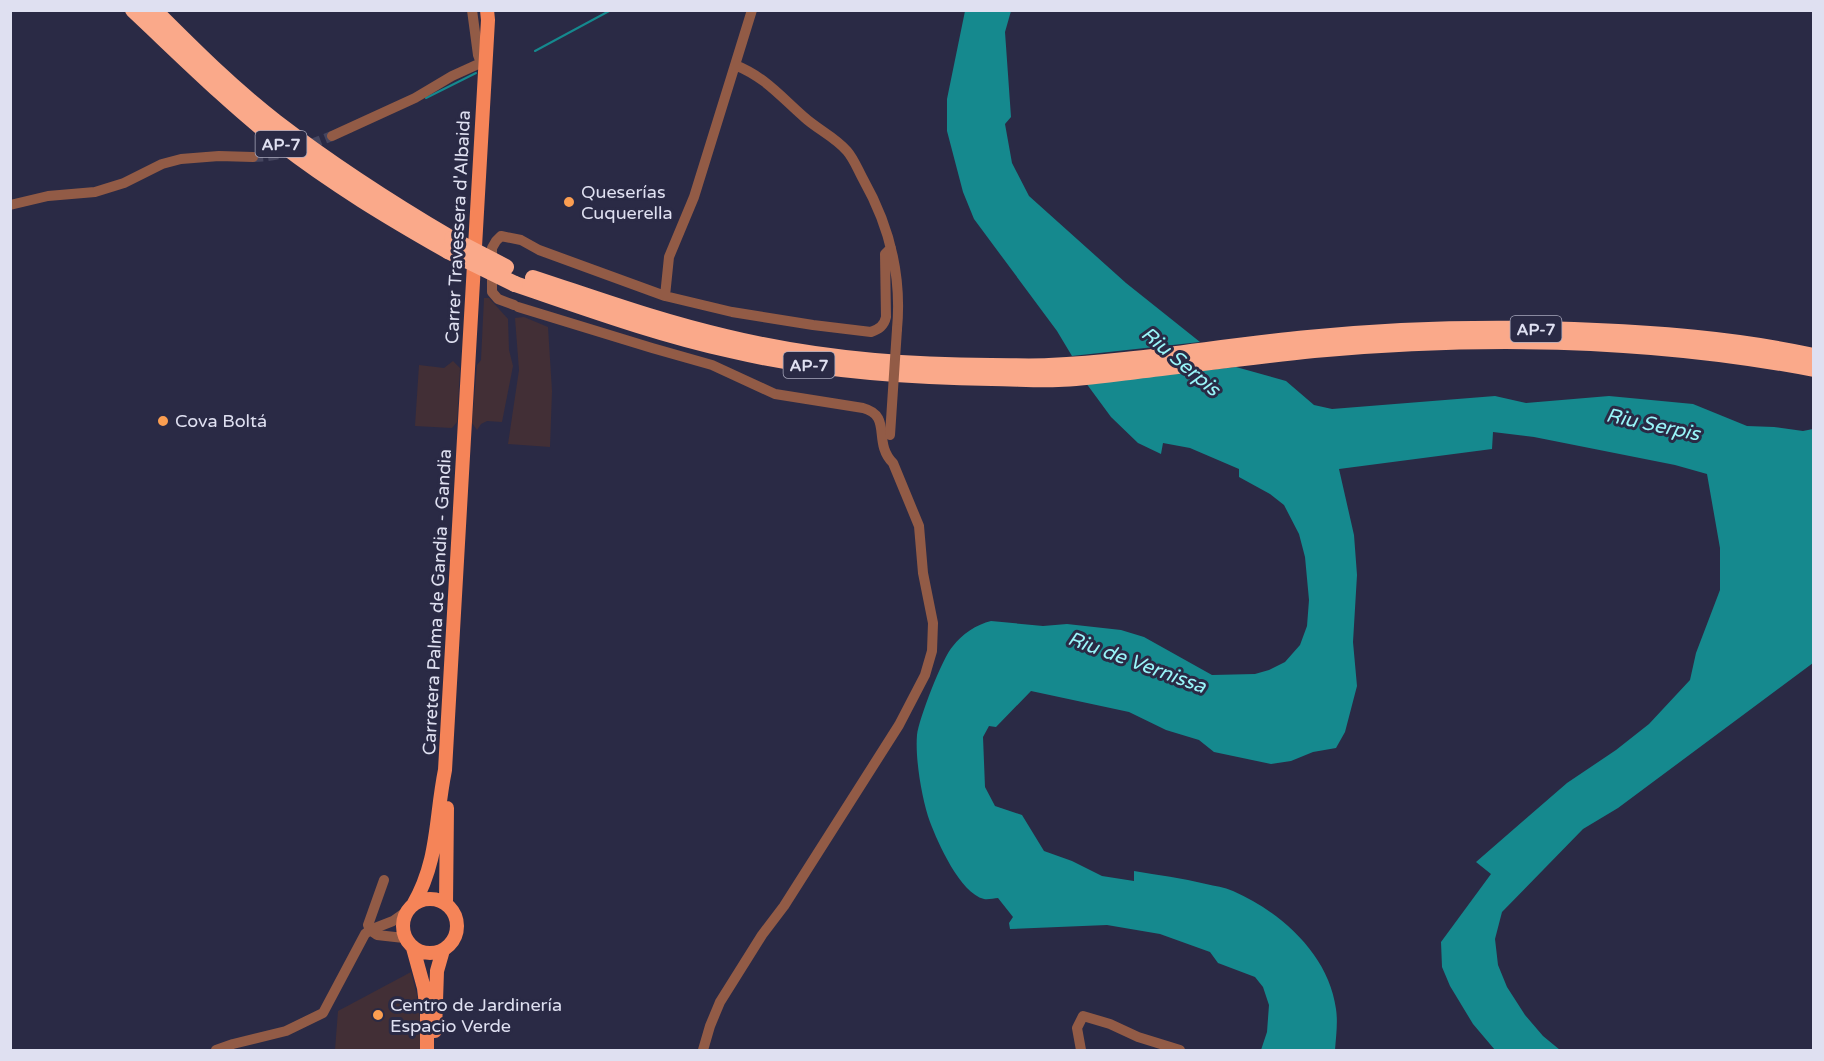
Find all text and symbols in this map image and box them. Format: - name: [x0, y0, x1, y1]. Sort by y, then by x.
- street label: Carrer Travessera d'Albaida: [441, 110, 475, 344]
- road number: AP-7: [256, 131, 306, 157]
- place label: Queserías Cuquerella: [581, 181, 673, 224]
- marker: Queserías Cuquerella: [562, 195, 576, 209]
- road number: AP-7: [1510, 316, 1562, 342]
- water label: Riu Serpis: [1136, 322, 1226, 402]
- road number: AP-7: [784, 352, 834, 378]
- water label: Riu Serpis: [1604, 403, 1703, 447]
- place label: Cova Boltá: [175, 410, 267, 432]
- marker: Cova Boltá: [156, 414, 170, 428]
- street label: Carretera Palma de Gandia - Gandia: [418, 448, 456, 756]
- water label: Riu de Vernissa: [1064, 627, 1210, 699]
- place label: Centro de Jardinería Espacio Verde: [390, 994, 562, 1037]
- marker: Centro de Jardinería Espacio Verde: [371, 1008, 385, 1022]

